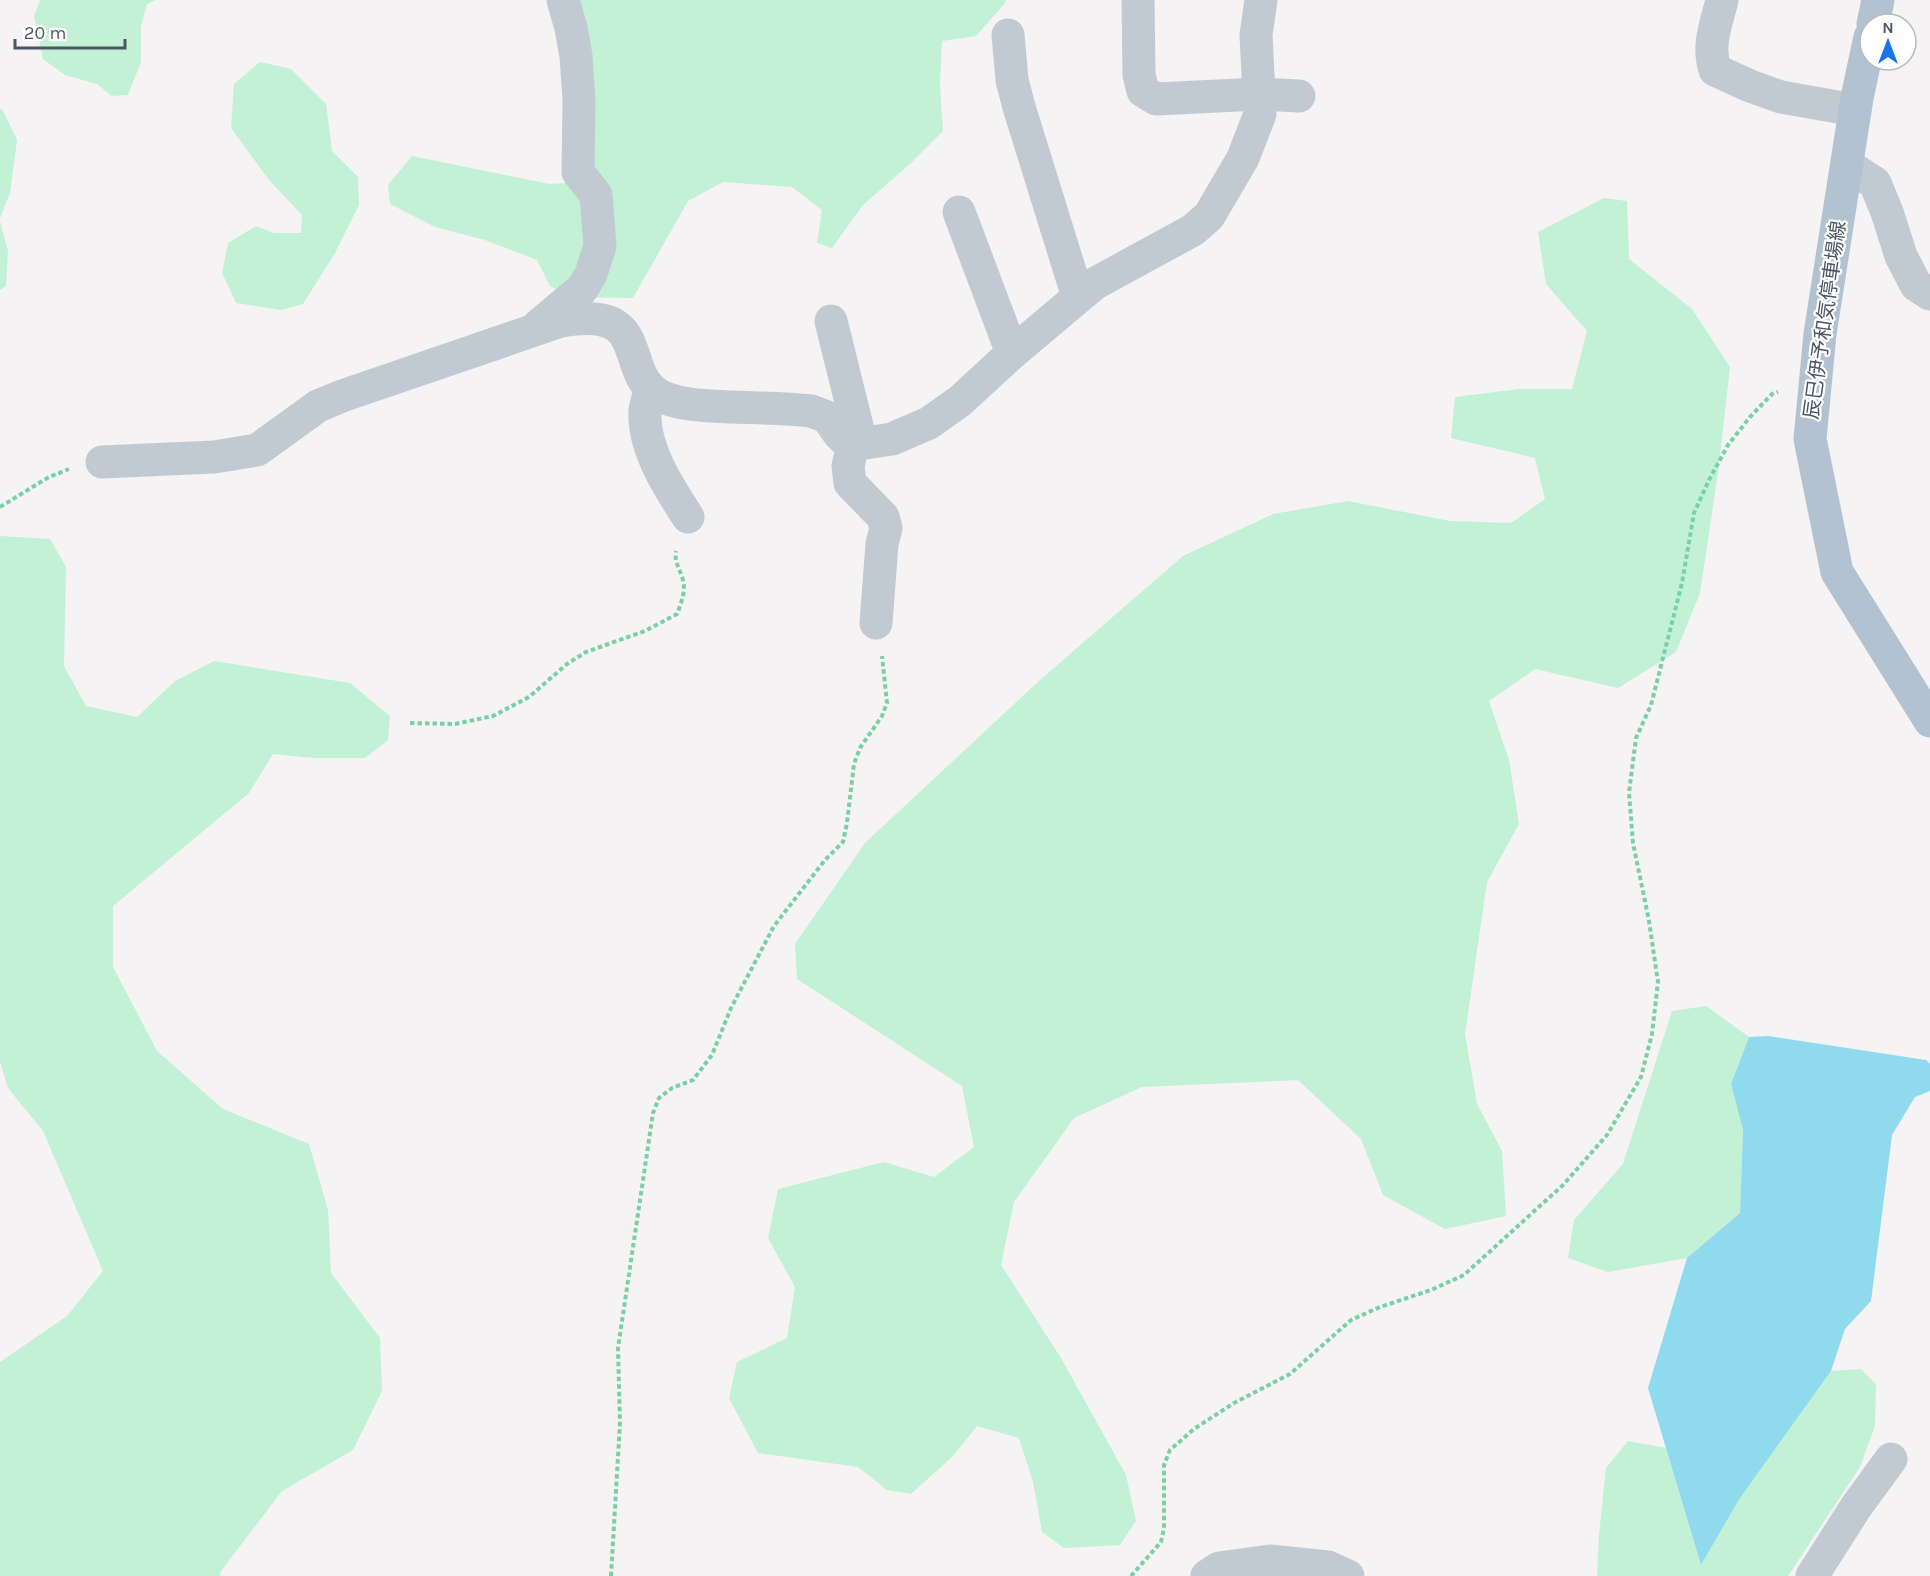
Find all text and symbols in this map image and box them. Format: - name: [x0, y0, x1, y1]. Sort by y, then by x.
- scale bar: [15, 12, 124, 50]
- north arrow: [1858, 12, 1918, 72]
- text: N: [1882, 18, 1894, 37]
- text: 20 m: [24, 22, 66, 44]
- street label: 辰巳伊予和気停車場線: [1800, 219, 1850, 421]

